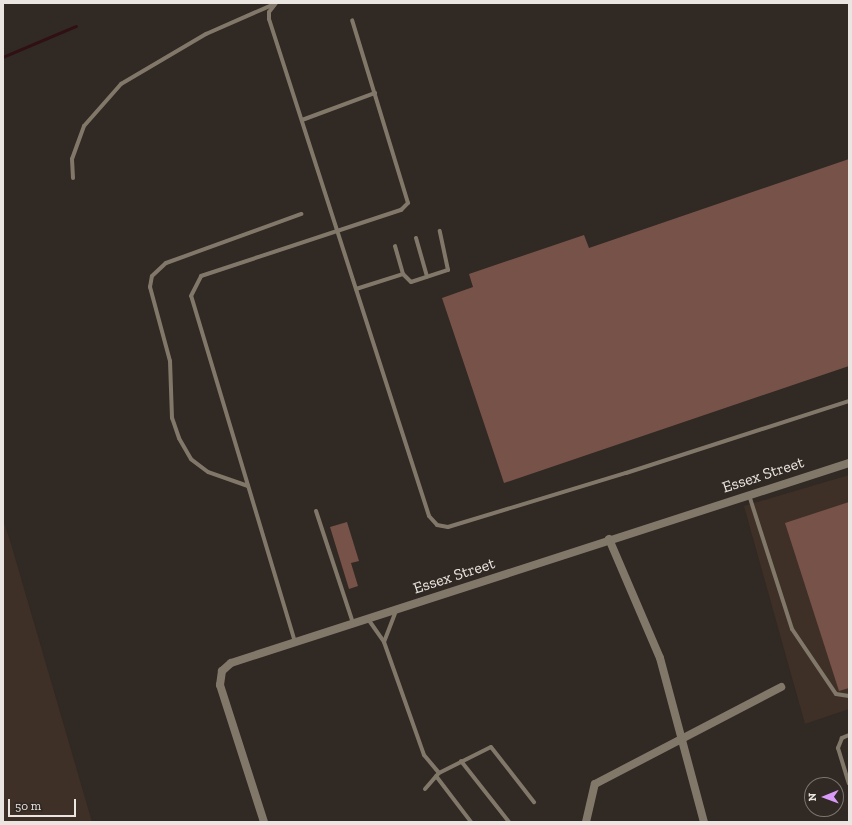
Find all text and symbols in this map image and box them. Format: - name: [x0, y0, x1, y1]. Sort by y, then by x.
- street label: Essex Street: [720, 453, 806, 497]
- street label: Essex Street: [411, 554, 497, 598]
- north arrow: [804, 777, 844, 817]
- scale bar: [10, 791, 78, 817]
- text: N: [806, 793, 819, 802]
- text: 50 m: [15, 799, 41, 813]

